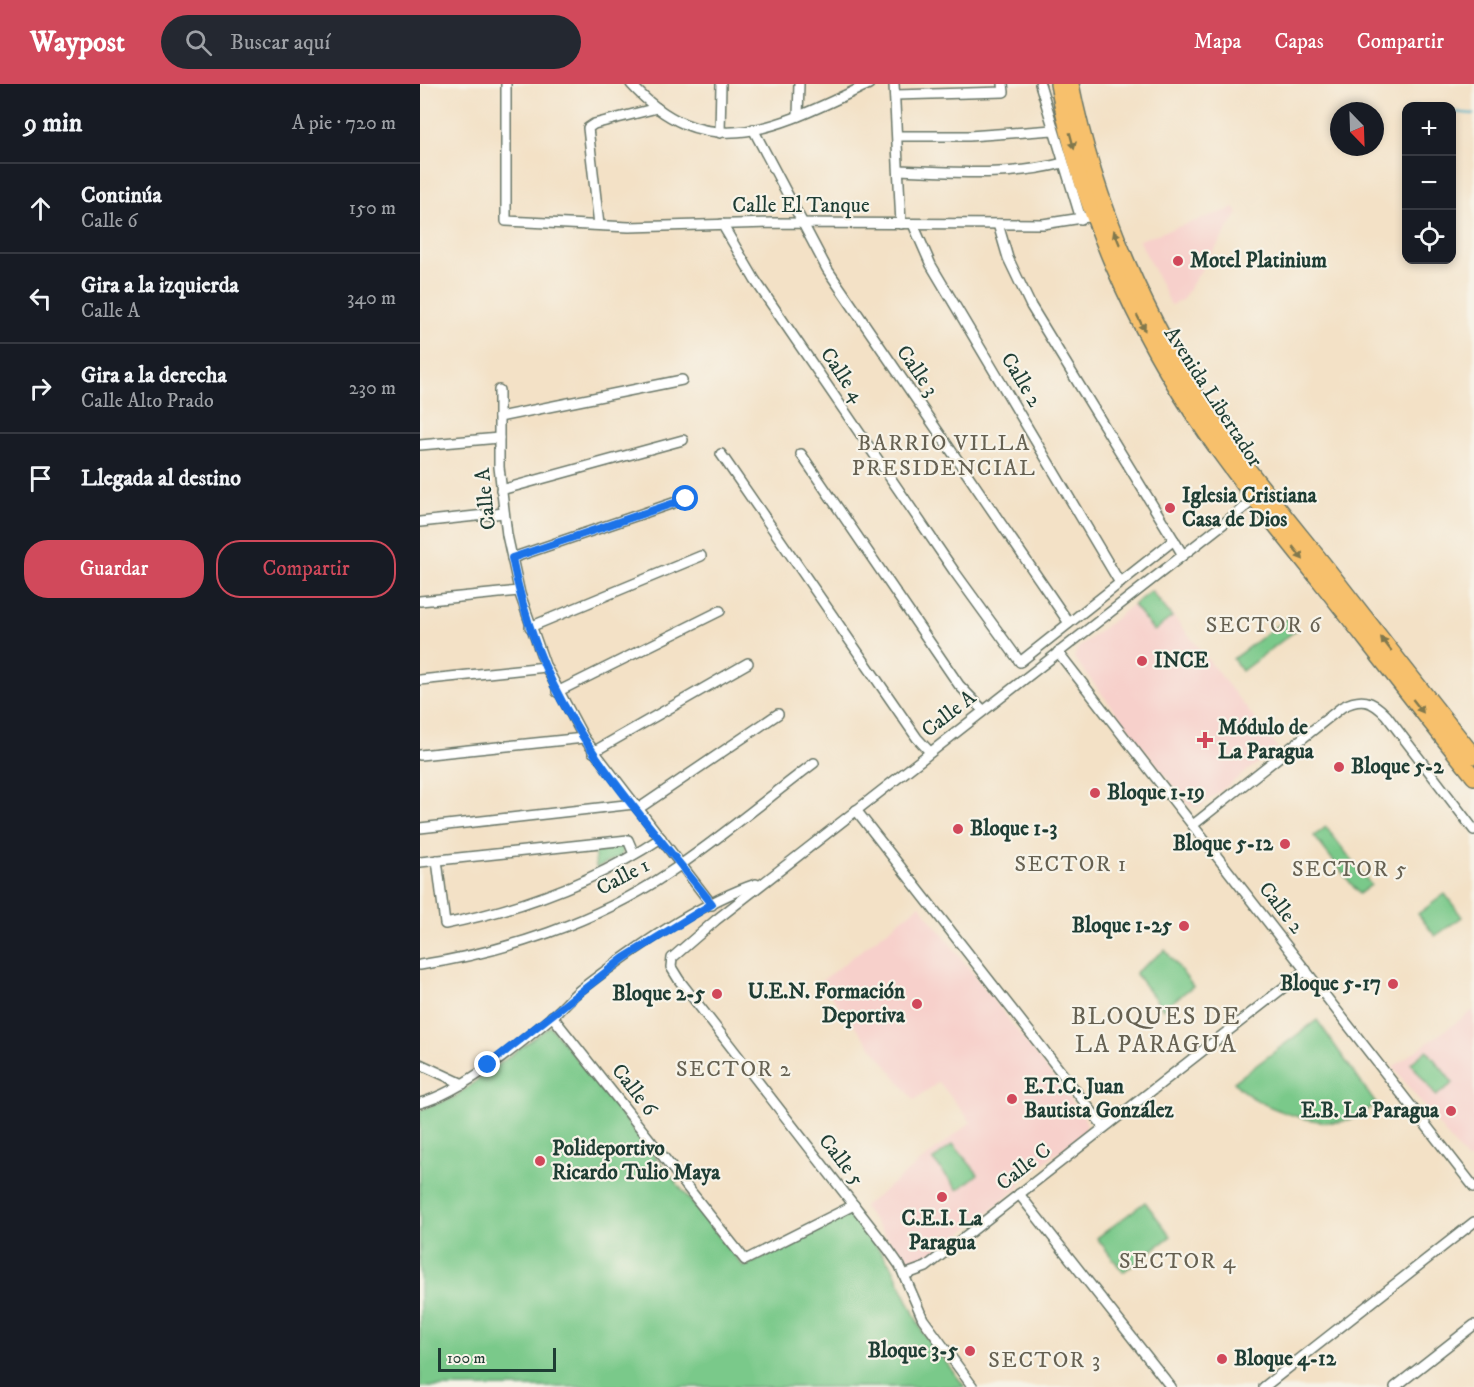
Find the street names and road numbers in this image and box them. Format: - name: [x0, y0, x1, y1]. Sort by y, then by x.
- street label: Calle El Tanque: [732, 193, 870, 219]
- street label: Avenida Libertador: [1158, 322, 1268, 472]
- street label: Calle 3: [890, 340, 944, 402]
- street label: Calle 4: [814, 343, 870, 408]
- street label: Calle 2: [995, 348, 1048, 413]
- street label: Calle A: [470, 466, 502, 531]
- street label: Calle A: [917, 684, 982, 743]
- street label: Calle 1: [592, 852, 654, 902]
- street label: Calle 2: [1253, 877, 1310, 940]
- street label: Calle 6: [605, 1059, 663, 1122]
- street label: Calle 5: [813, 1129, 869, 1191]
- street label: Calle C: [991, 1137, 1057, 1197]

